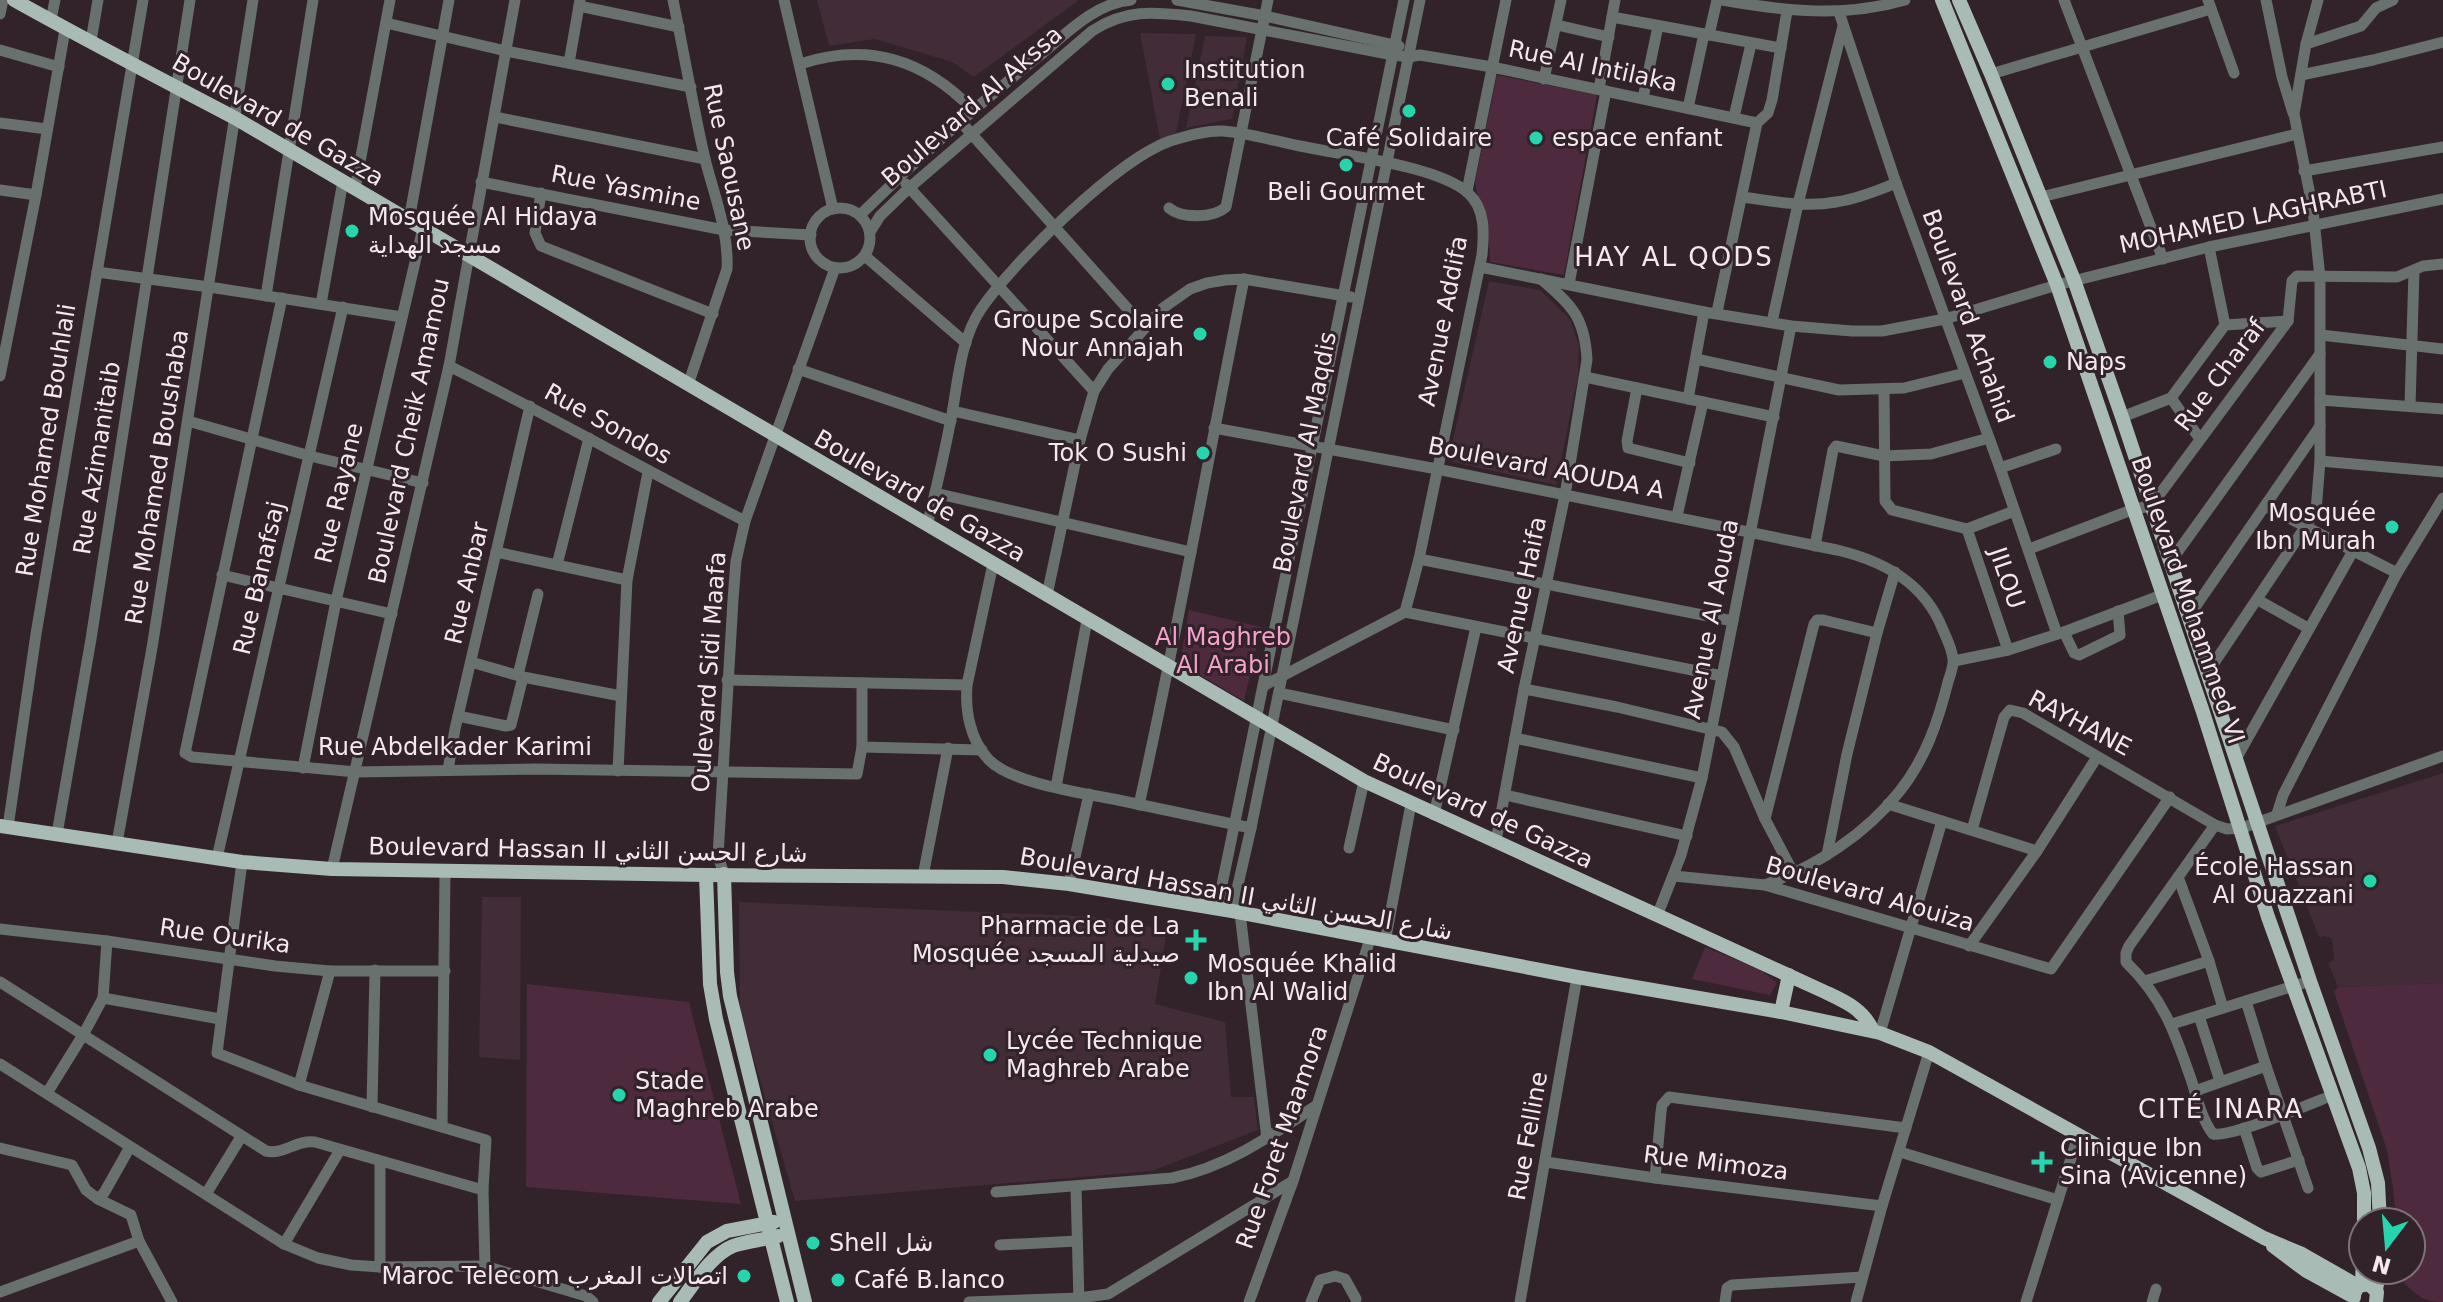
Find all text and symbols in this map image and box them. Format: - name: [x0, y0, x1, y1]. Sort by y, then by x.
- street label: Boulevard Al Akssa: [876, 20, 1068, 192]
- street label: Rue Al Intilaka: [1506, 34, 1680, 98]
- street label: Boulevard de Gazza: [167, 48, 389, 192]
- place label: Institution Benali: [1184, 56, 1305, 112]
- marker: Institution Benali: [1159, 75, 1177, 93]
- street label: Rue Saousane: [698, 81, 760, 253]
- marker: Café Solidaire: [1400, 102, 1418, 120]
- place label: Café Solidaire: [1326, 124, 1492, 152]
- place label: espace enfant: [1552, 124, 1723, 152]
- marker: espace enfant: [1527, 129, 1545, 147]
- marker: Beli Gourmet: [1337, 156, 1355, 174]
- street label: Rue Yasmine: [549, 160, 703, 216]
- street label: MOHAMED LAGHRABTI: [2117, 175, 2389, 259]
- place label: Beli Gourmet: [1267, 178, 1425, 206]
- place label: Mosquée Al Hidaya مسجد الهداية: [368, 203, 598, 259]
- street label: Boulevard Achahid: [1916, 205, 2020, 427]
- marker: Mosquée Al Hidaya مسجد الهداية: [343, 222, 361, 240]
- street label: Avenue Addifa: [1413, 233, 1473, 409]
- district label: HAY AL QODS: [1574, 242, 1774, 272]
- street label: Boulevard Cheik Amamou: [363, 276, 455, 586]
- street label: Rue Mohamed Bouhlali: [11, 302, 81, 578]
- place label: Groupe Scolaire Nour Annajah: [993, 306, 1184, 362]
- street label: Rue Charaf: [2169, 313, 2272, 436]
- marker: Groupe Scolaire Nour Annajah: [1191, 325, 1209, 343]
- street label: Rue Mohamed Boushaba: [120, 328, 194, 626]
- street label: Boulevard Al Maqdis: [1268, 329, 1342, 575]
- place label: Naps: [2066, 348, 2126, 376]
- marker: Naps: [2041, 353, 2059, 371]
- street label: Rue Azimanitaib: [68, 360, 126, 556]
- street label: Rue Sondos: [540, 378, 676, 470]
- street label: Rue Rayane: [309, 420, 369, 566]
- street label: Boulevard de Gazza: [809, 424, 1031, 568]
- street label: Boulevard AOUDA A: [1426, 431, 1667, 505]
- place label: Tok O Sushi: [1048, 439, 1187, 467]
- marker: Tok O Sushi: [1194, 444, 1212, 462]
- street label: Boulevard Mohammed VI: [2126, 453, 2250, 747]
- street label: Rue Banafsaj: [228, 499, 290, 657]
- place label: Mosquée Ibn Murah: [2255, 499, 2376, 555]
- street label: Avenue Haifa: [1492, 514, 1552, 676]
- street label: Avenue Al Aouda: [1678, 517, 1744, 721]
- marker: Mosquée Ibn Murah: [2383, 518, 2401, 536]
- street label: Rue Anbar: [439, 519, 495, 647]
- street label: JILOU: [1983, 542, 2031, 612]
- street label: Oulevard Sidi Maafa: [687, 551, 731, 793]
- park label: Al Maghreb Al Arabi: [1155, 623, 1291, 679]
- street label: RAYHANE: [2024, 684, 2136, 762]
- street label: Rue Abdelkader Karimi: [318, 733, 592, 761]
- street label: Boulevard de Gazza: [1368, 748, 1598, 874]
- street label: Boulevard Hassan II شارع الحسن الثاني: [368, 832, 808, 868]
- street label: Boulevard Hassan II شارع الحسن الثاني: [1017, 842, 1455, 946]
- street label: Boulevard Alouiza: [1762, 851, 1978, 937]
- place label: École Hassan Al Ouazzani: [2194, 852, 2354, 909]
- marker: École Hassan Al Ouazzani: [2361, 872, 2379, 890]
- place label: Pharmacie de La Mosquée صيدلية المسجد: [912, 912, 1180, 968]
- street label: Rue Ourika: [158, 913, 292, 959]
- marker: Pharmacie de La Mosquée صيدلية المسجد: [1187, 931, 1205, 949]
- place label: Mosquée Khalid Ibn Al Walid: [1207, 950, 1397, 1006]
- marker: Mosquée Khalid Ibn Al Walid: [1182, 969, 1200, 987]
- street label: Rue Foret Maamora: [1231, 1021, 1333, 1253]
- place label: Lycée Technique Maghreb Arabe: [1006, 1027, 1203, 1083]
- marker: Lycée Technique Maghreb Arabe: [981, 1046, 999, 1064]
- place label: Stade Maghreb Arabe: [635, 1067, 819, 1123]
- street label: Rue Felline: [1503, 1069, 1553, 1203]
- marker: Stade Maghreb Arabe: [610, 1086, 628, 1104]
- district label: CITÉ INARA: [2138, 1093, 2304, 1124]
- place label: Clinique Ibn Sina (Avicenne): [2060, 1134, 2247, 1190]
- street label: Rue Mimoza: [1642, 1140, 1790, 1186]
- marker: Clinique Ibn Sina (Avicenne): [2031, 1151, 2053, 1173]
- north arrow: [2347, 1206, 2427, 1286]
- place label: Shell شل: [829, 1229, 933, 1257]
- marker: Shell شل: [804, 1234, 822, 1252]
- text: N: [2369, 1250, 2394, 1279]
- place label: Maroc Telecom اتصالات المغرب: [381, 1262, 728, 1290]
- place label: Café B.lanco: [854, 1266, 1005, 1294]
- marker: Maroc Telecom اتصالات المغرب: [735, 1267, 753, 1285]
- marker: Café B.lanco: [829, 1271, 847, 1289]

